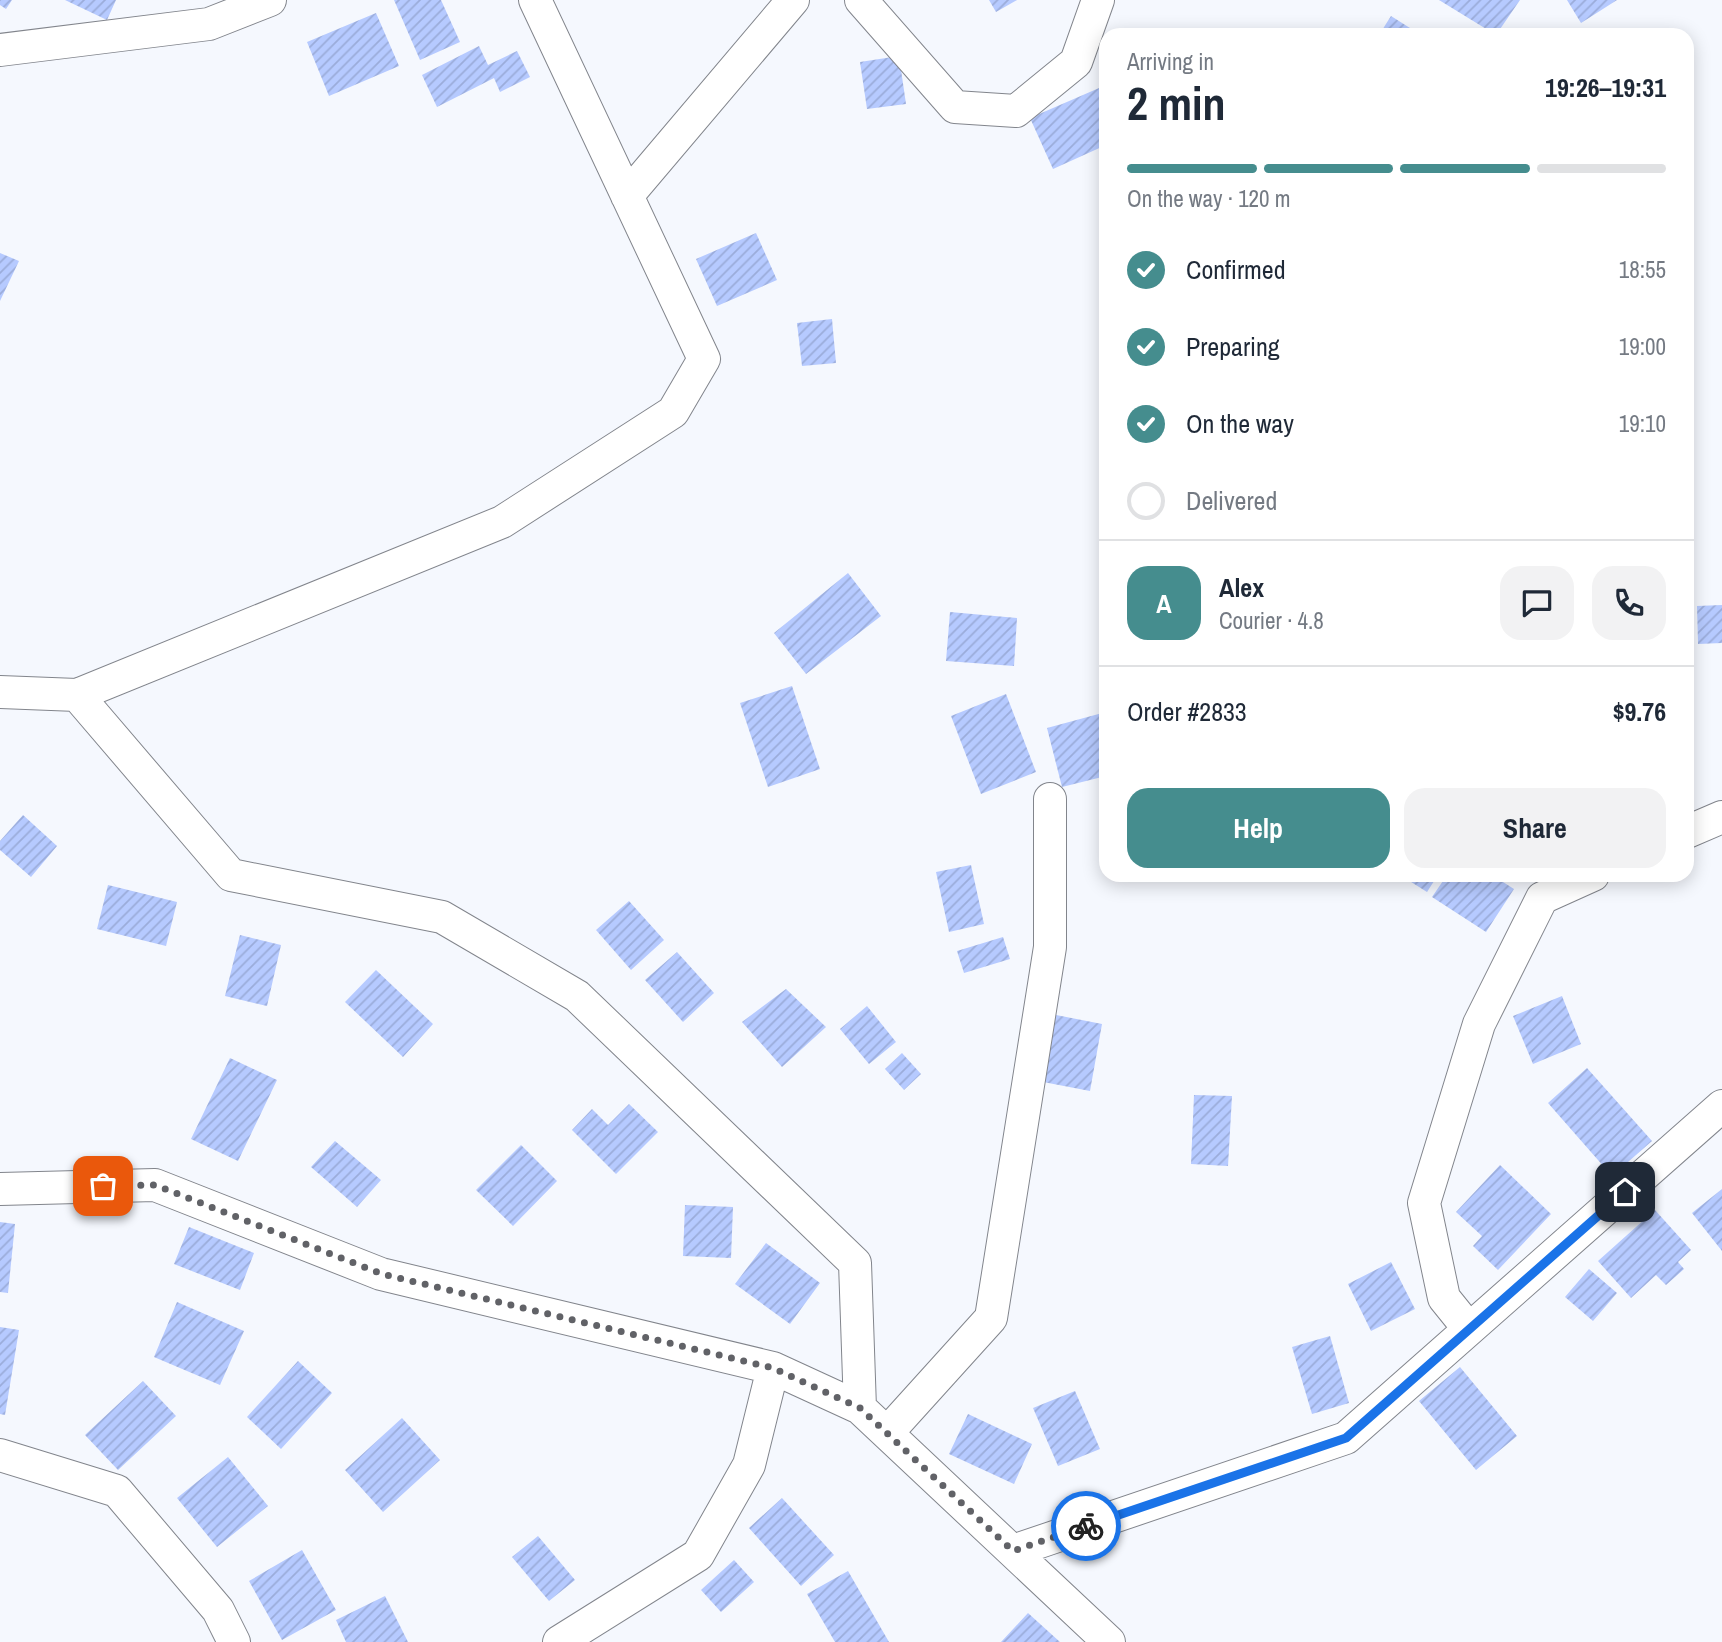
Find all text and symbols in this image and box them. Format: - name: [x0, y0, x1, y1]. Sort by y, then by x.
- text: Arriving in: [1127, 46, 1214, 77]
- text: 19:26–19:31: [1545, 70, 1666, 105]
- text: 2 min: [1127, 72, 1226, 134]
- text: On the way · 120 m: [1127, 183, 1291, 214]
- icon: check: [1127, 251, 1165, 289]
- text: Confirmed: [1186, 252, 1286, 287]
- text: 18:55: [1619, 254, 1666, 285]
- icon: check: [1127, 328, 1165, 366]
- text: Preparing: [1186, 329, 1280, 364]
- text: 19:00: [1619, 331, 1666, 362]
- icon: check: [1127, 405, 1165, 443]
- text: On the way: [1186, 406, 1294, 441]
- text: 19:10: [1619, 408, 1666, 439]
- text: Delivered: [1186, 483, 1277, 518]
- button: chat: [1500, 566, 1574, 640]
- button: phone: [1592, 566, 1666, 640]
- text: Alex: [1219, 570, 1264, 605]
- text: A: [1156, 586, 1172, 621]
- text: Courier · 4.8: [1219, 605, 1324, 636]
- text: Order #2833: [1127, 694, 1247, 729]
- text: $9.76: [1613, 694, 1666, 729]
- button: Help: [1127, 788, 1390, 868]
- button: Share: [1404, 788, 1666, 868]
- pin: [73, 1156, 133, 1216]
- pin: [1595, 1162, 1655, 1222]
- icon: bag: [84, 1167, 122, 1205]
- icon: home: [1606, 1173, 1644, 1211]
- courier: [1051, 1491, 1121, 1561]
- icon: bike: [1067, 1507, 1105, 1545]

